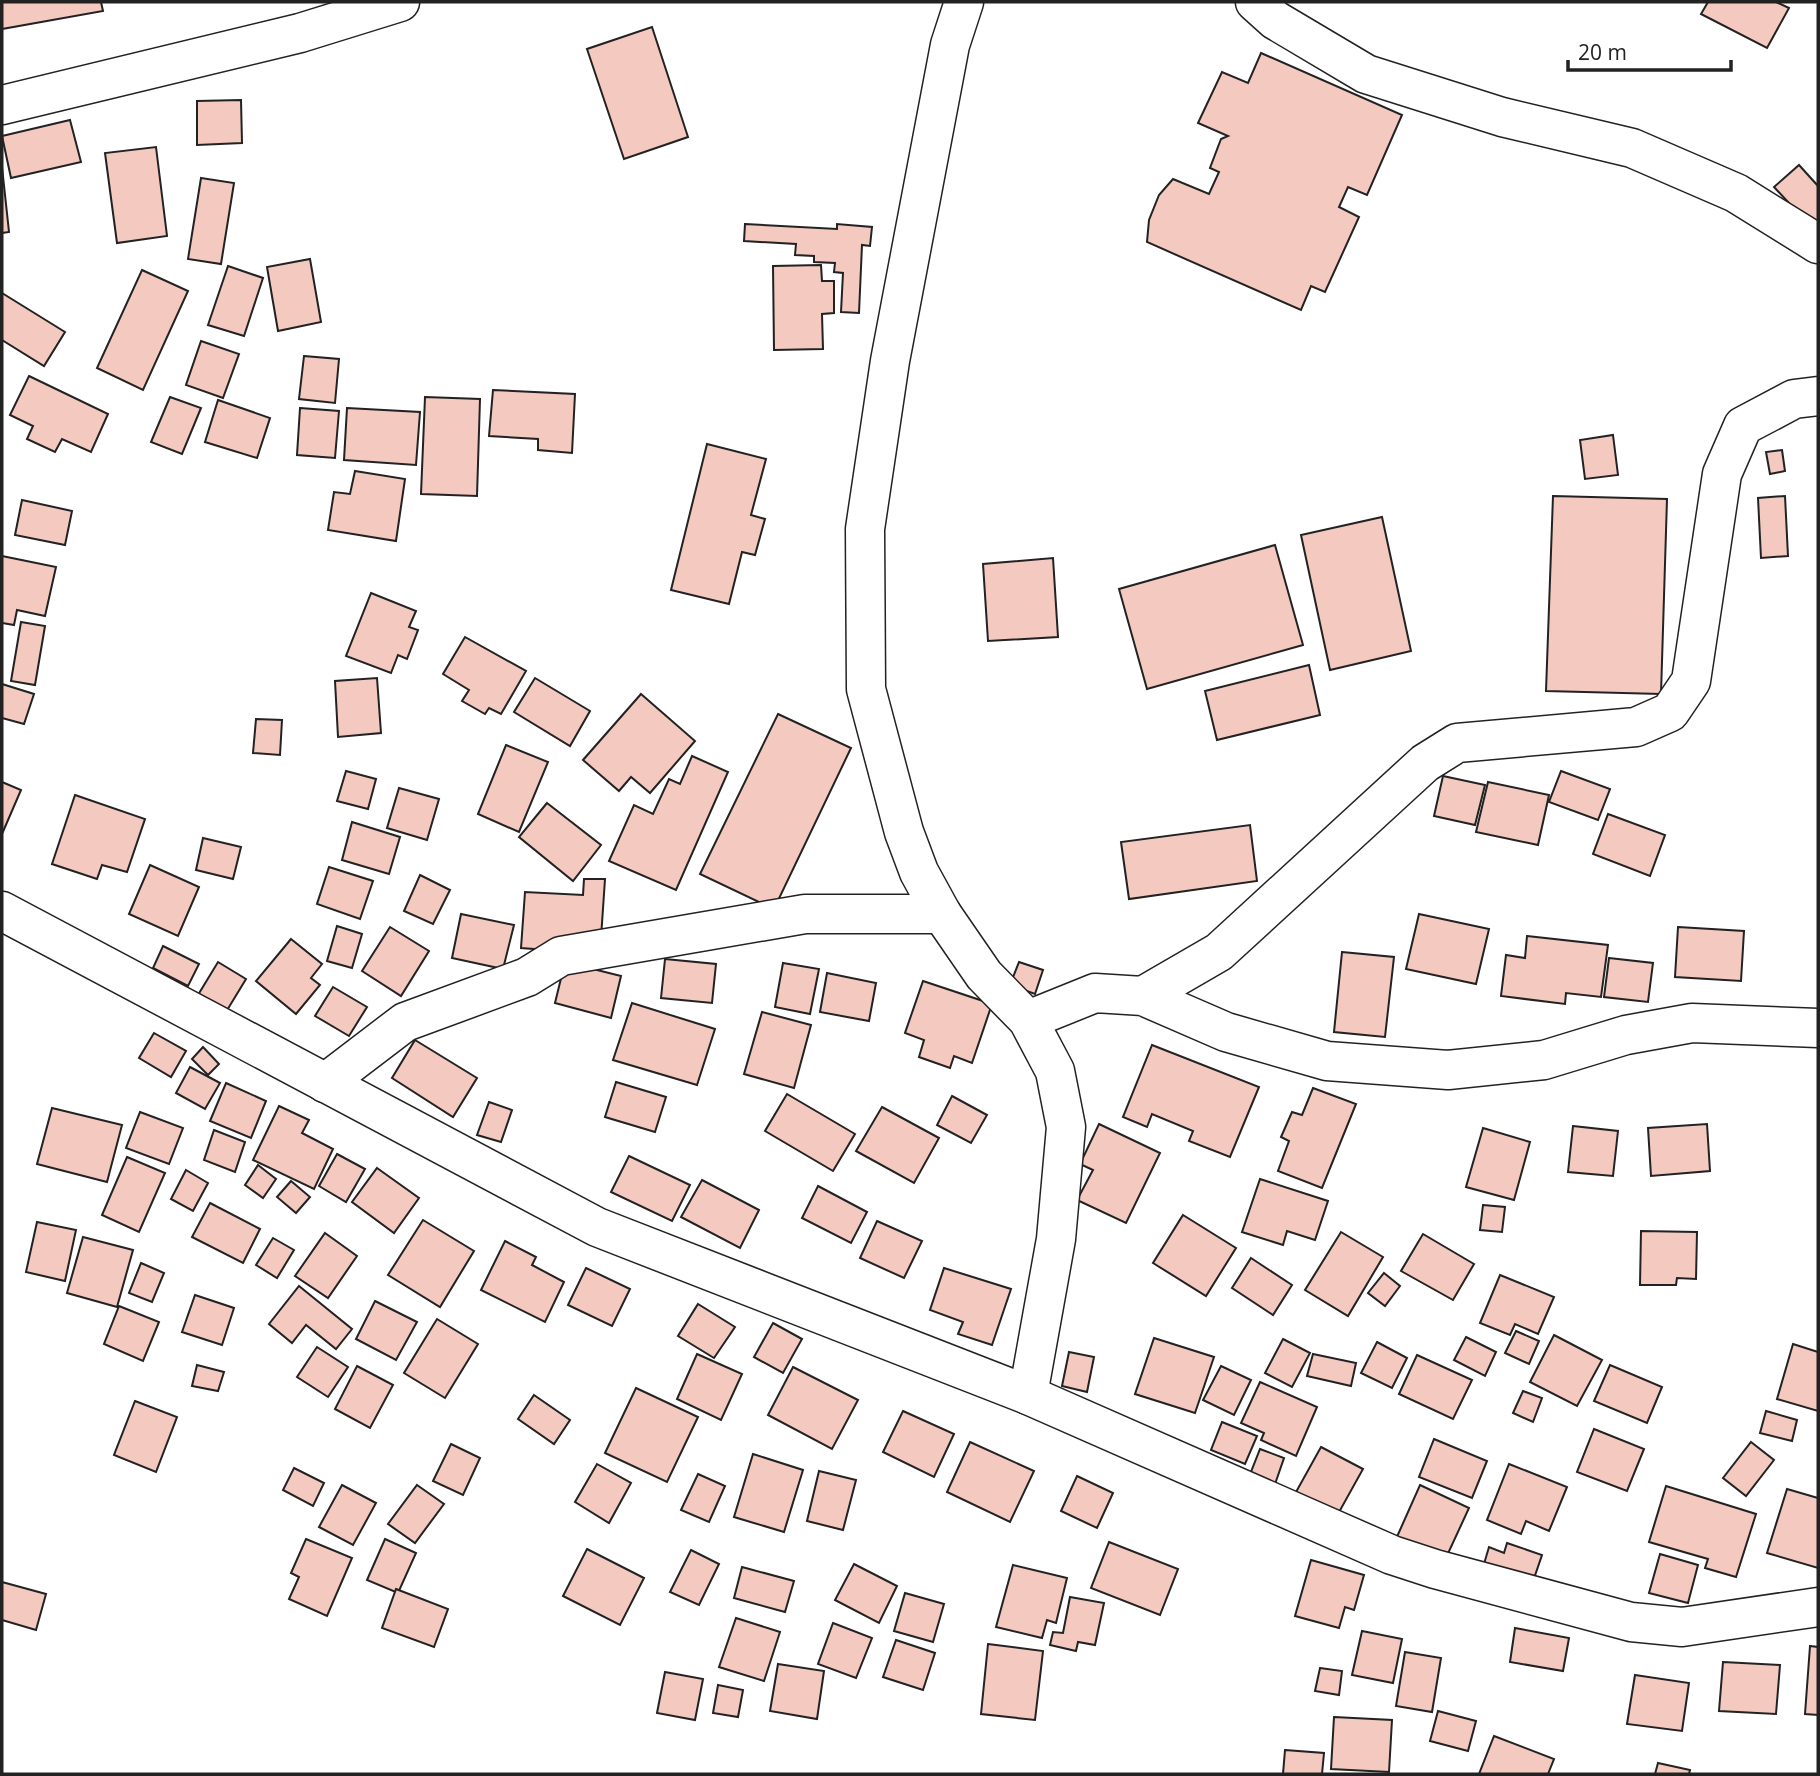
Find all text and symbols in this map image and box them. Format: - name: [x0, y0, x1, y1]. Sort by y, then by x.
- scale bar: [1568, 28, 1731, 72]
- text: 20 m: [1578, 38, 1627, 66]

